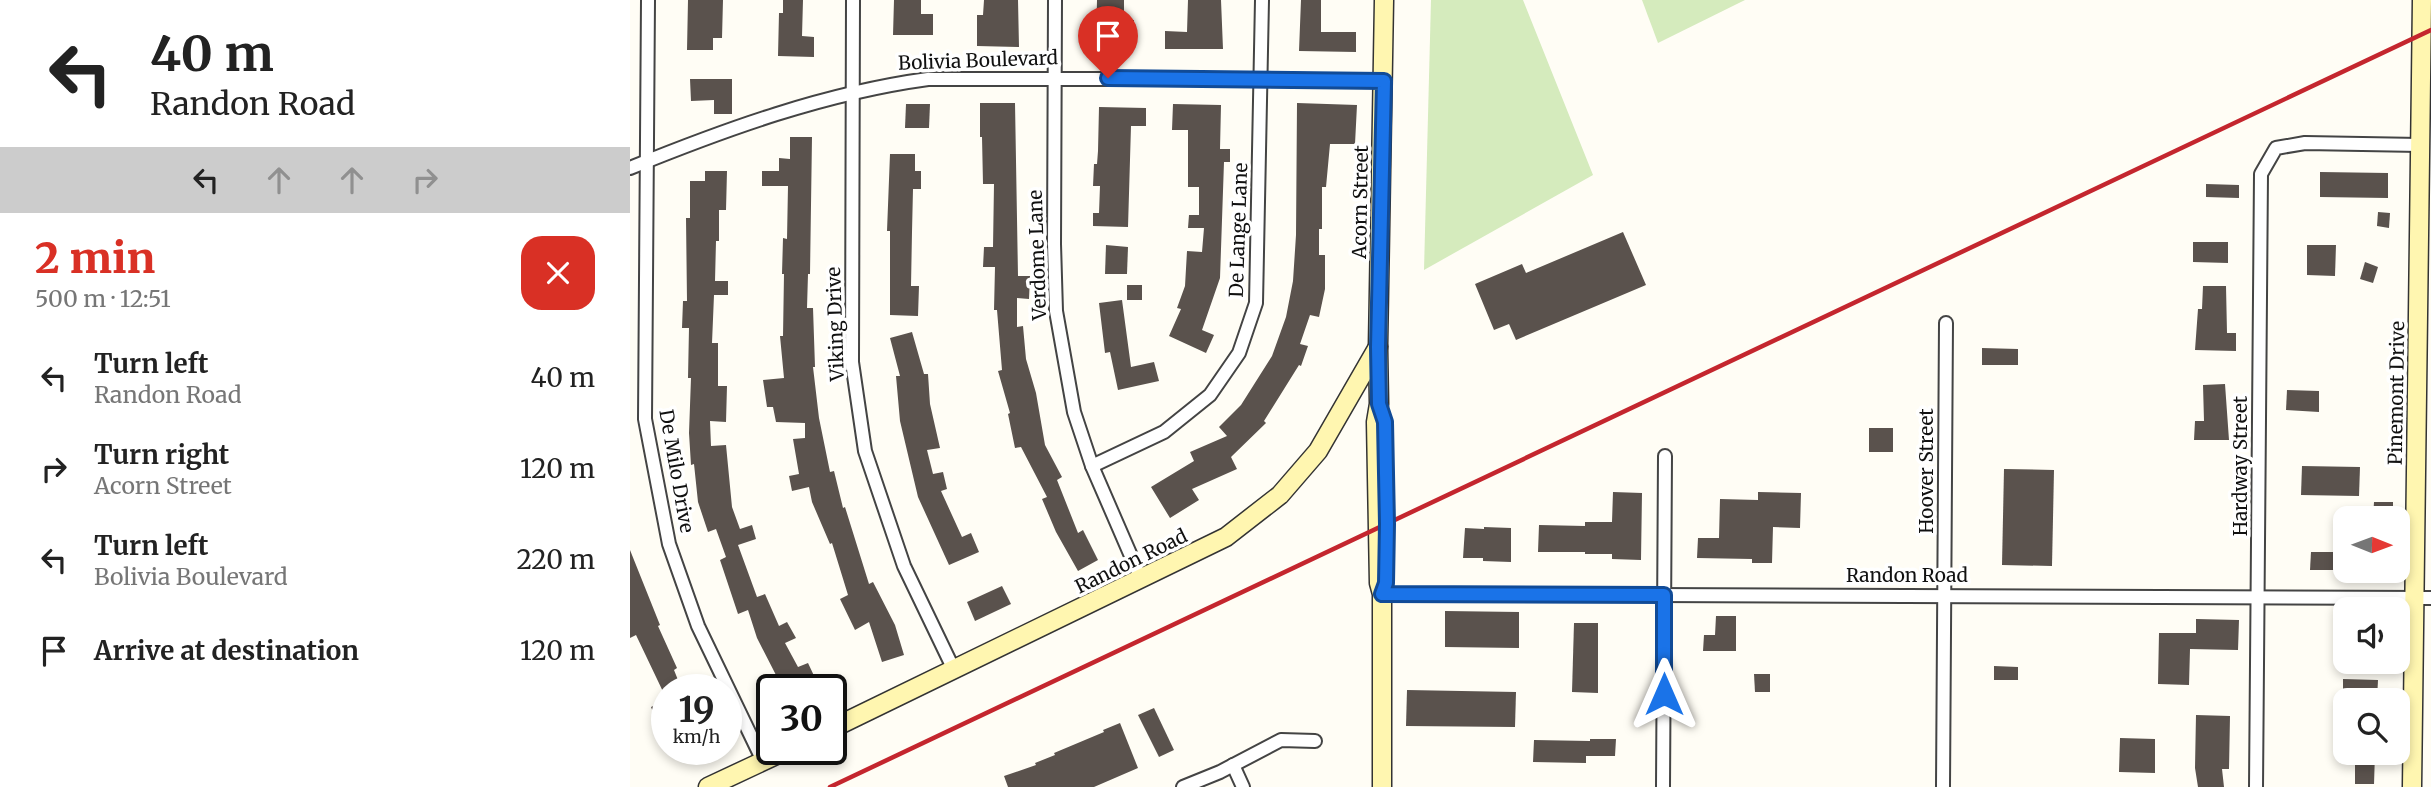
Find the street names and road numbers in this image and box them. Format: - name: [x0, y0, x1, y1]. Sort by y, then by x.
- street label: Bolivia Boulevard: [898, 45, 1058, 75]
- street label: Acorn Street: [1347, 144, 1373, 260]
- street label: De Lange Lane: [1224, 162, 1252, 298]
- street label: Verdome Lane: [1023, 189, 1051, 322]
- street label: Viking Drive: [821, 266, 849, 383]
- street label: Pinemont Drive: [2383, 321, 2409, 465]
- street label: Hardway Street: [2228, 395, 2252, 536]
- street label: De Milo Drive: [654, 407, 700, 535]
- street label: Hoover Street: [1914, 408, 1938, 534]
- street label: Randon Road: [1071, 523, 1191, 599]
- street label: Randon Road: [1846, 563, 1968, 587]

